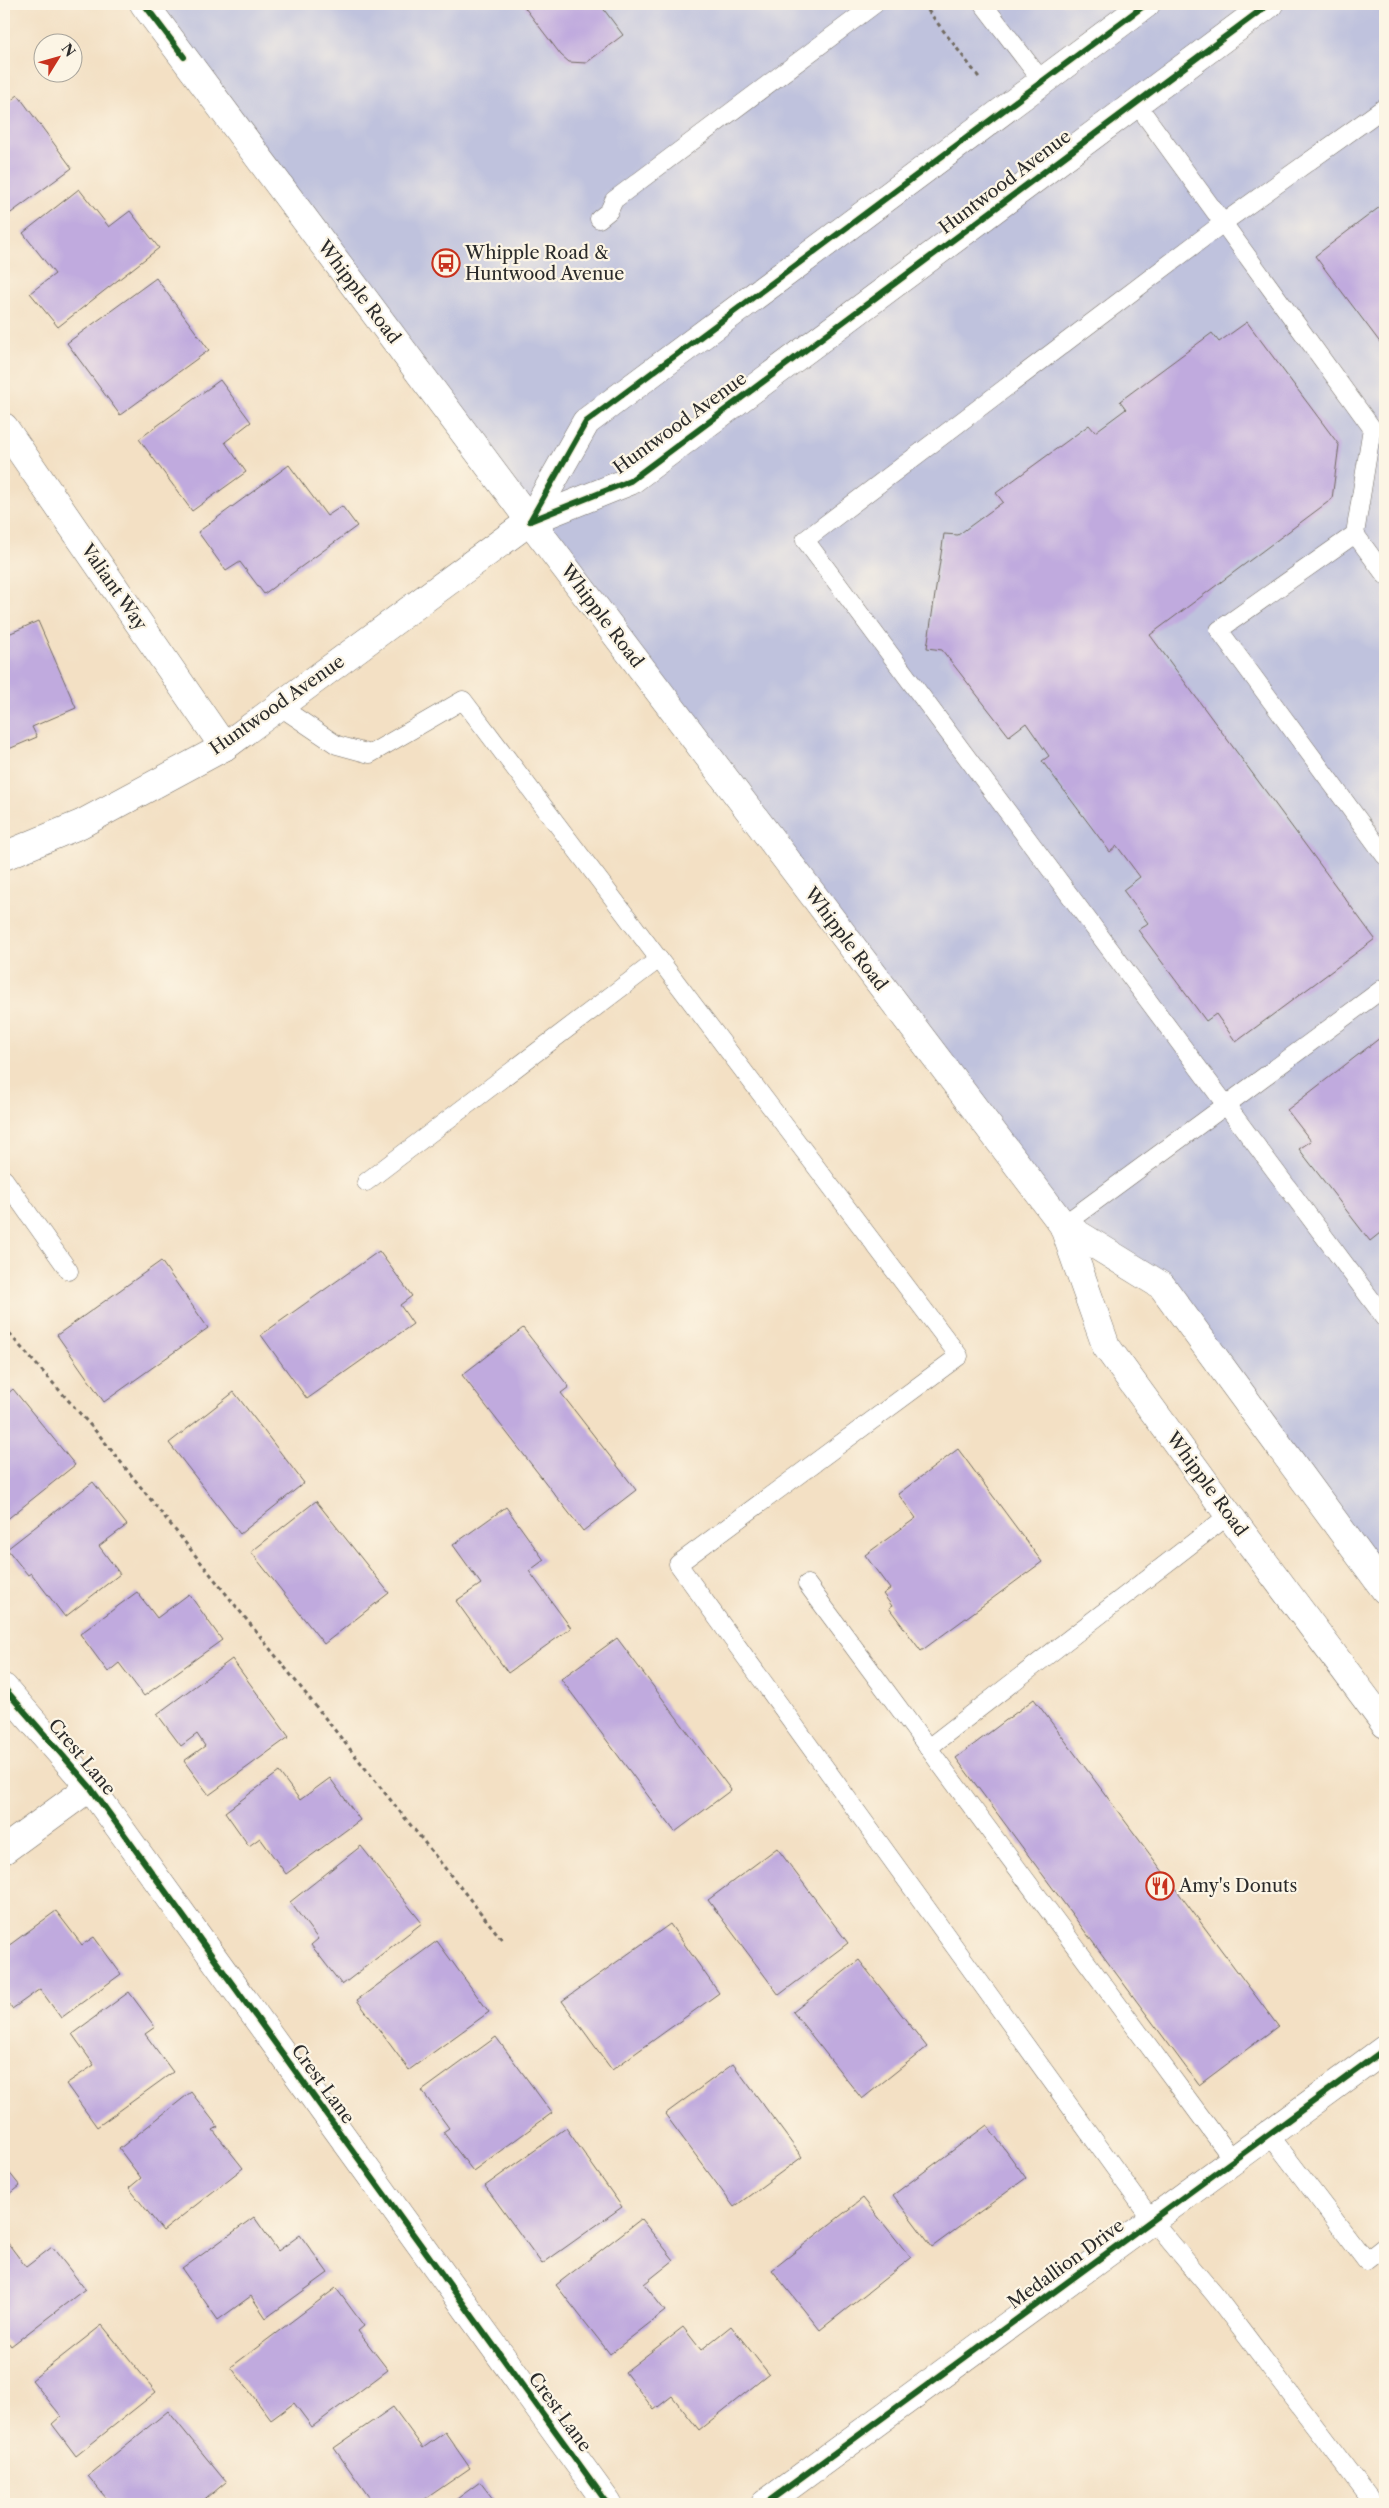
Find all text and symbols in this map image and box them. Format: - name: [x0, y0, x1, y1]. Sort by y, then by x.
- north arrow: [32, 32, 82, 82]
- text: N: [58, 40, 79, 60]
- street label: Huntwood Avenue: [935, 125, 1075, 239]
- street label: Whipple Road: [312, 235, 405, 348]
- place label: Whipple Road & Huntwood Avenue: [464, 242, 624, 285]
- bus stop icon: Whipple Road & Huntwood Avenue: [431, 248, 461, 278]
- street label: Huntwood Avenue: [609, 367, 751, 479]
- street label: Valiant Way: [76, 539, 152, 635]
- street label: Whipple Road: [555, 559, 648, 672]
- street label: Huntwood Avenue: [205, 650, 349, 760]
- street label: Whipple Road: [799, 882, 892, 995]
- street label: Whipple Road: [1161, 1427, 1252, 1541]
- street label: Crest Lane: [44, 1714, 120, 1800]
- restaurant icon: Amy's Donuts: [1145, 1871, 1175, 1901]
- place label: Amy's Donuts: [1178, 1875, 1297, 1897]
- street label: Crest Lane: [287, 2040, 359, 2128]
- street label: Medallion Drive: [1004, 2214, 1128, 2314]
- street label: Crest Lane: [524, 2368, 596, 2456]

